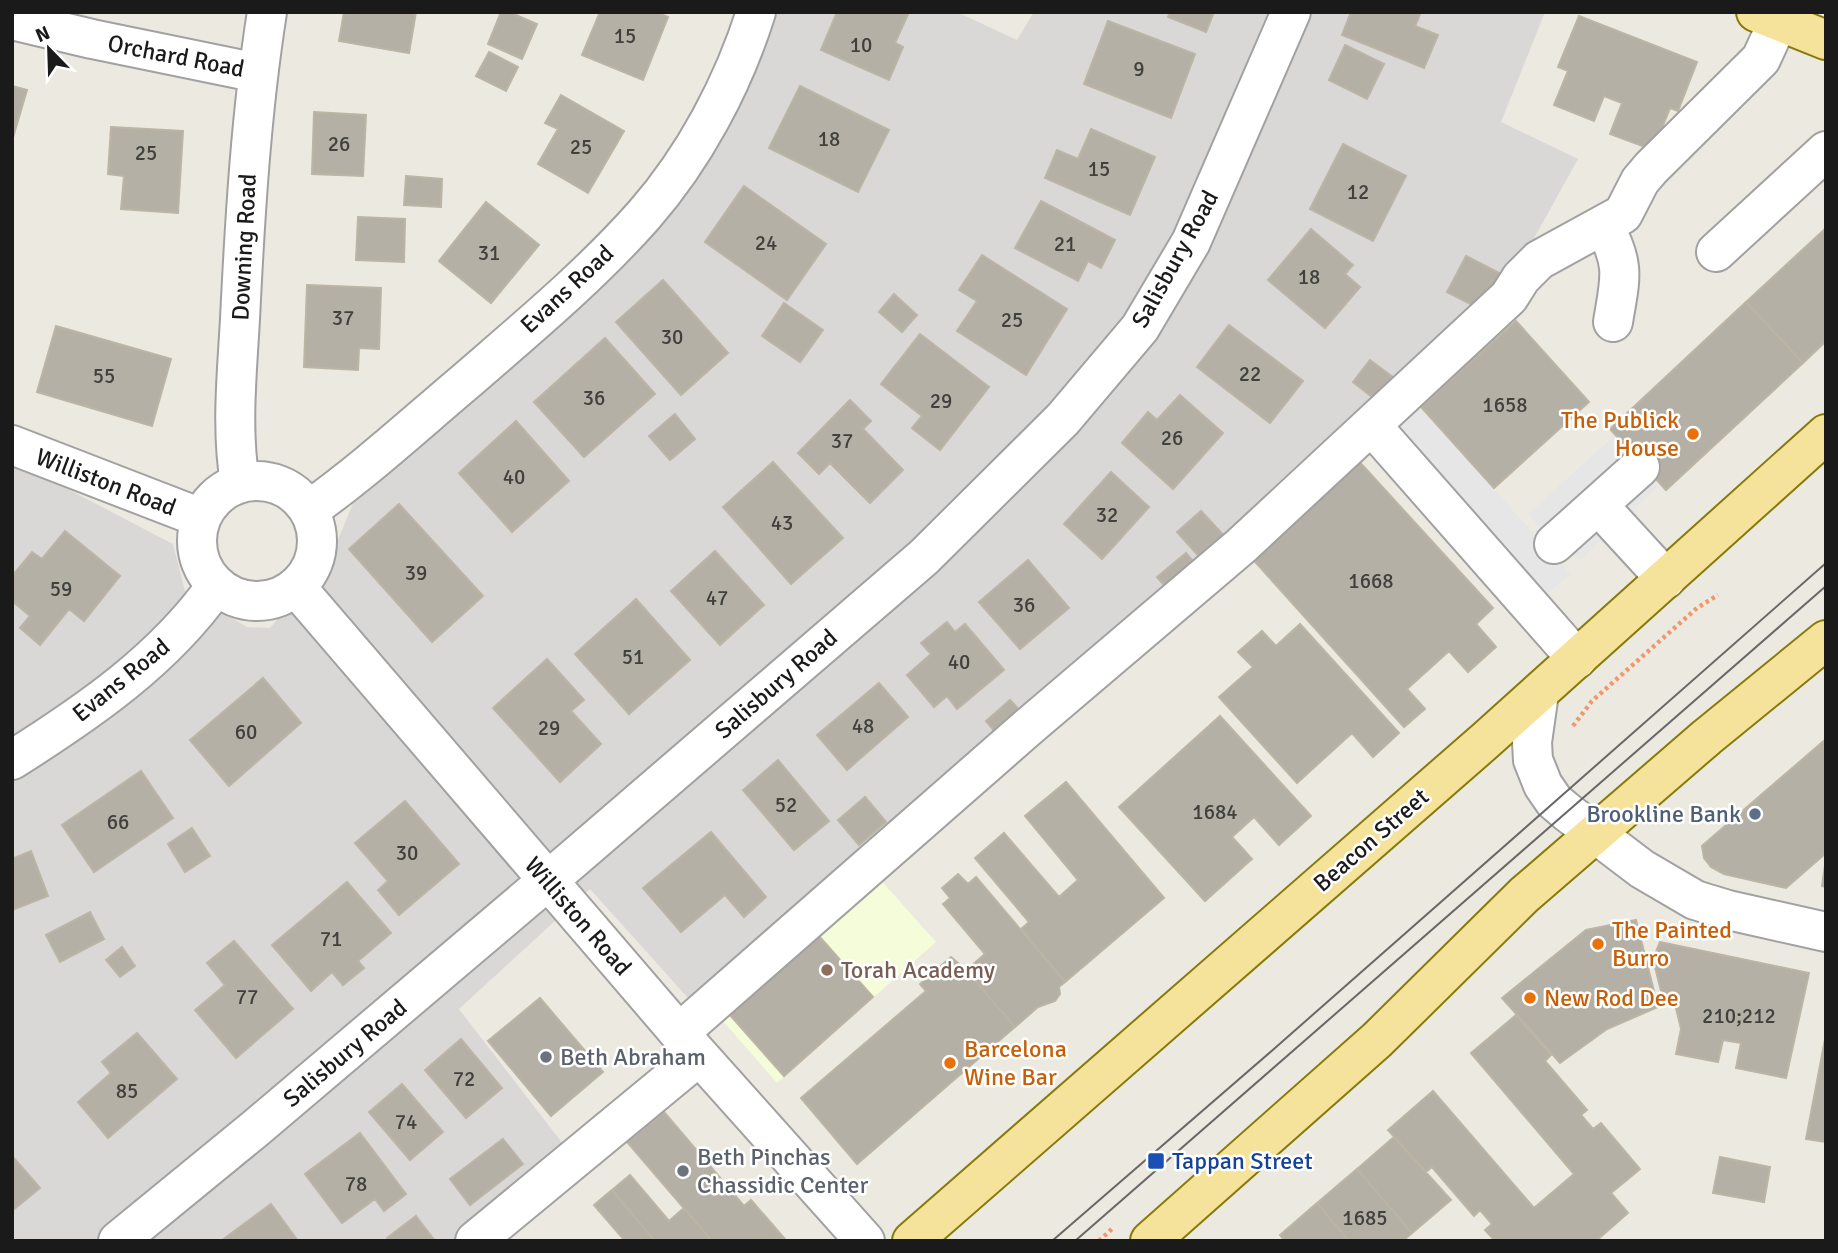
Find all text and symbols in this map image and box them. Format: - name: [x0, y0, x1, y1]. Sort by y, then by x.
- north arrow: [14, 14, 84, 84]
- text: N: [32, 21, 54, 48]
- house number: 15: [614, 23, 636, 49]
- street label: Orchard Road: [105, 28, 247, 84]
- house number: 10: [850, 32, 872, 58]
- house number: 9: [1133, 56, 1145, 82]
- house number: 18: [818, 126, 840, 152]
- house number: 26: [328, 131, 350, 157]
- house number: 25: [570, 134, 592, 160]
- house number: 25: [135, 140, 157, 166]
- house number: 15: [1088, 156, 1110, 182]
- street label: Downing Road: [225, 173, 263, 321]
- house number: 12: [1347, 179, 1369, 205]
- street label: Salisbury Road: [1125, 185, 1225, 333]
- house number: 24: [755, 230, 777, 256]
- house number: 21: [1054, 231, 1076, 257]
- street label: Evans Road: [514, 238, 620, 340]
- house number: 31: [478, 240, 500, 266]
- house number: 18: [1298, 264, 1320, 290]
- house number: 37: [332, 305, 354, 331]
- house number: 25: [1001, 307, 1023, 333]
- house number: 30: [661, 324, 683, 350]
- house number: 22: [1239, 361, 1261, 387]
- house number: 55: [93, 363, 115, 389]
- house number: 36: [583, 385, 605, 411]
- house number: 29: [930, 388, 952, 414]
- house number: 1658: [1482, 392, 1528, 418]
- place label: The Publick House: [1561, 405, 1679, 463]
- house number: 26: [1161, 425, 1183, 451]
- marker: The Publick House: [1685, 426, 1701, 442]
- house number: 37: [831, 428, 853, 454]
- street label: Williston Road: [32, 441, 180, 523]
- house number: 40: [503, 464, 525, 490]
- house number: 32: [1096, 502, 1118, 528]
- house number: 43: [771, 510, 793, 536]
- house number: 39: [405, 560, 427, 586]
- house number: 1668: [1348, 568, 1394, 594]
- house number: 59: [50, 576, 72, 602]
- house number: 47: [706, 585, 728, 611]
- house number: 36: [1013, 592, 1035, 618]
- street label: Salisbury Road: [709, 623, 843, 745]
- street label: Evans Road: [66, 632, 176, 728]
- house number: 51: [622, 644, 644, 670]
- house number: 40: [948, 649, 970, 675]
- house number: 48: [852, 713, 874, 739]
- house number: 29: [538, 715, 560, 741]
- house number: 60: [235, 719, 257, 745]
- street label: Beacon Street: [1307, 782, 1435, 898]
- house number: 52: [775, 792, 797, 818]
- house number: 1684: [1192, 799, 1238, 825]
- place label: Brookline Bank: [1586, 799, 1741, 829]
- marker: Brookline Bank: [1747, 806, 1763, 822]
- house number: 66: [107, 809, 129, 835]
- house number: 30: [396, 840, 418, 866]
- street label: Williston Road: [518, 850, 638, 982]
- place label: The Painted Burro: [1612, 915, 1732, 973]
- house number: 71: [320, 926, 342, 952]
- marker: The Painted Burro: [1590, 936, 1606, 952]
- place label: Torah Academy: [841, 955, 995, 985]
- marker: Torah Academy: [819, 962, 835, 978]
- place label: New Rod Dee: [1544, 983, 1679, 1013]
- house number: 77: [236, 984, 258, 1010]
- marker: New Rod Dee: [1522, 990, 1538, 1006]
- street label: Salisbury Road: [277, 992, 413, 1114]
- house number: 210;212: [1702, 1003, 1776, 1029]
- place label: Barcelona Wine Bar: [964, 1034, 1067, 1092]
- place label: Beth Abraham: [560, 1042, 706, 1072]
- marker: Beth Abraham: [538, 1049, 554, 1065]
- marker: Barcelona Wine Bar: [942, 1055, 958, 1071]
- house number: 72: [453, 1066, 475, 1092]
- house number: 85: [116, 1078, 138, 1104]
- house number: 74: [395, 1109, 417, 1135]
- place label: Beth Pinchas Chassidic Center: [697, 1142, 869, 1200]
- place label: Tappan Street: [1172, 1146, 1313, 1176]
- marker: Tappan Street: [1146, 1151, 1166, 1171]
- marker: Beth Pinchas Chassidic Center: [675, 1163, 691, 1179]
- house number: 78: [345, 1171, 367, 1197]
- house number: 1685: [1342, 1205, 1388, 1231]

